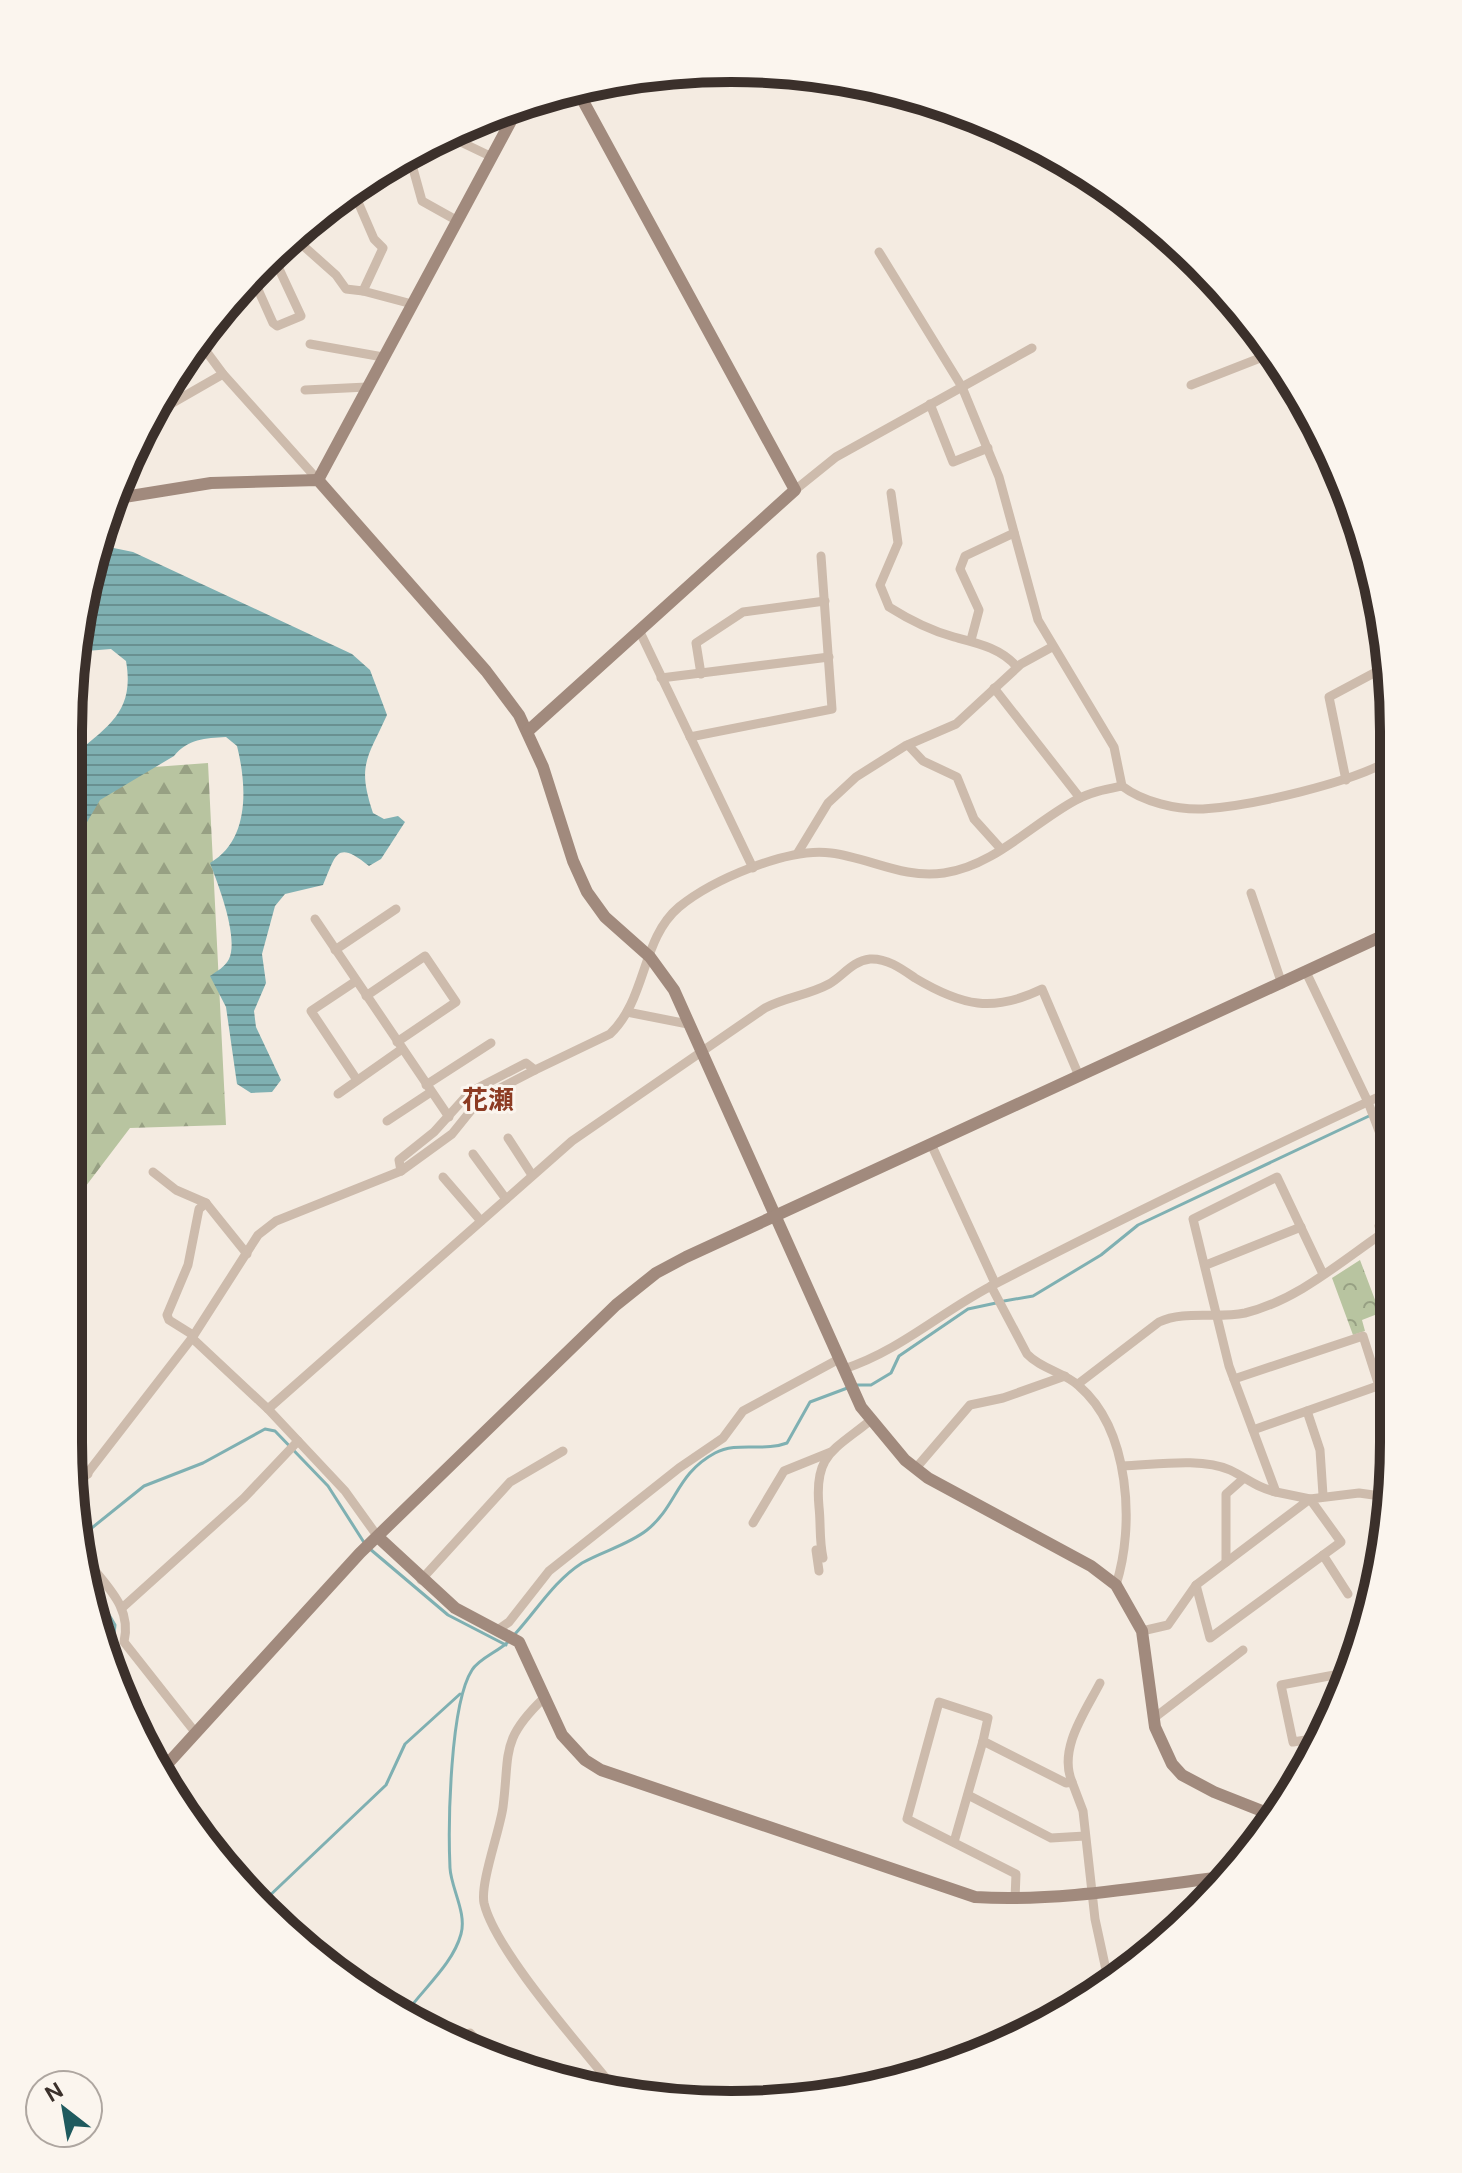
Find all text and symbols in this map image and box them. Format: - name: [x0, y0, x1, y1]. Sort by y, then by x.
- district label: 花瀬: [462, 1083, 514, 1117]
- north arrow: [24, 2069, 104, 2149]
- text: N: [40, 2076, 68, 2109]

